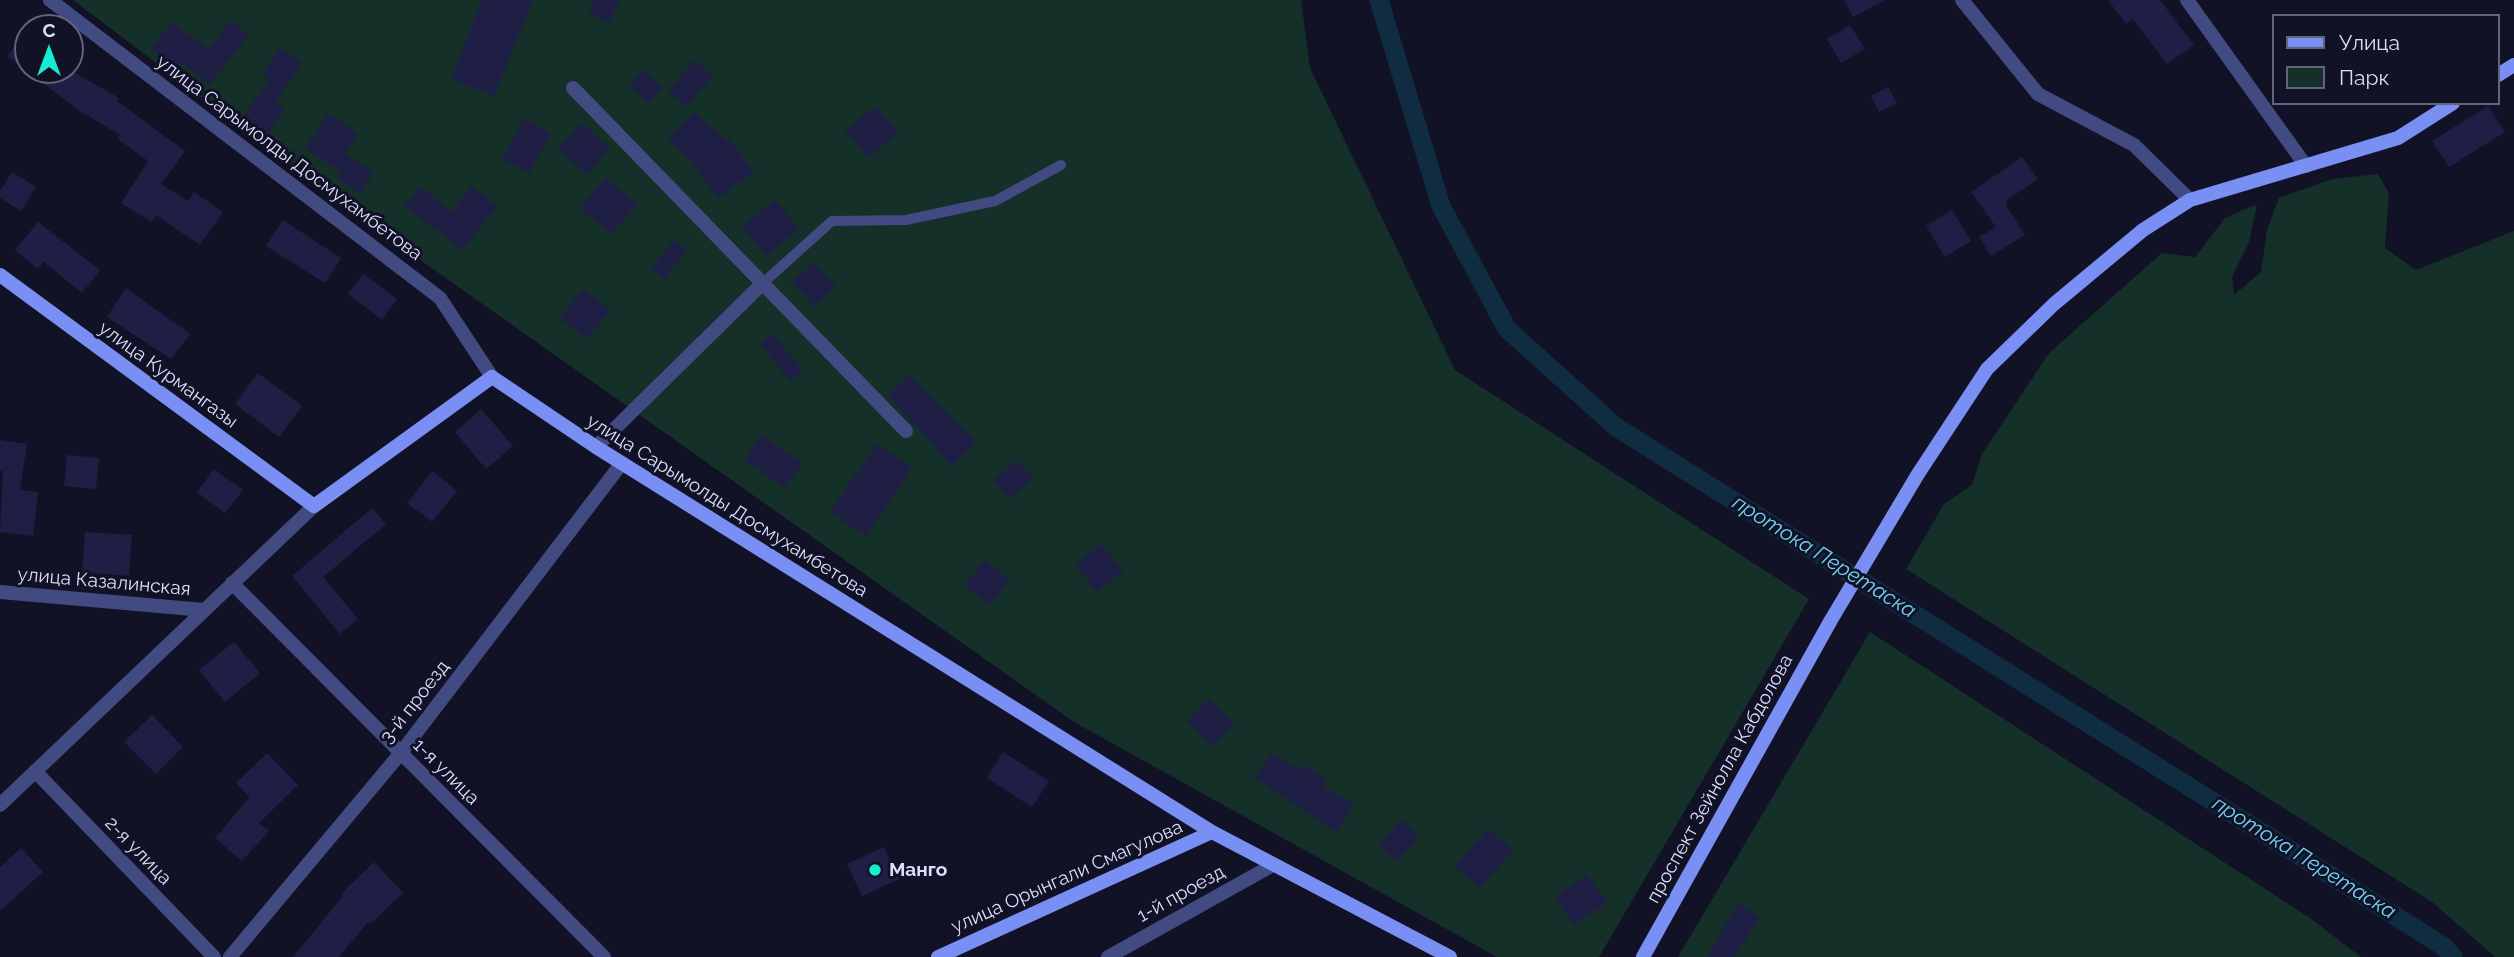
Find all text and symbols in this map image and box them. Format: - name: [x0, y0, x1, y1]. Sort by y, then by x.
- north arrow: [14, 14, 84, 84]
- legend: [2272, 14, 2500, 105]
- text: С: [42, 19, 56, 41]
- text: Улица: [2339, 30, 2400, 55]
- street label: улица Сарымолды Досмухамбетова: [152, 50, 426, 266]
- text: Парк: [2339, 65, 2389, 90]
- street label: улица Курмангазы: [94, 317, 242, 433]
- street label: улица Сарымолды Досмухамбетова: [582, 410, 872, 602]
- water label: протока Перетаска: [1728, 490, 1920, 624]
- street label: улица Казалинская: [16, 563, 192, 601]
- street label: проспект Зейнолла Кабдолова: [1642, 651, 1798, 907]
- street label: 3-й проезд: [376, 656, 454, 748]
- street label: 1-я улица: [408, 734, 484, 810]
- water label: протока Перетаска: [2208, 791, 2400, 925]
- street label: 2-я улица: [100, 812, 176, 890]
- street label: улица Орынгали Смагулова: [948, 816, 1186, 938]
- place label: Манго: [889, 859, 947, 881]
- street label: 1-й проезд: [1133, 861, 1229, 927]
- marker: Манго: [867, 862, 883, 878]

